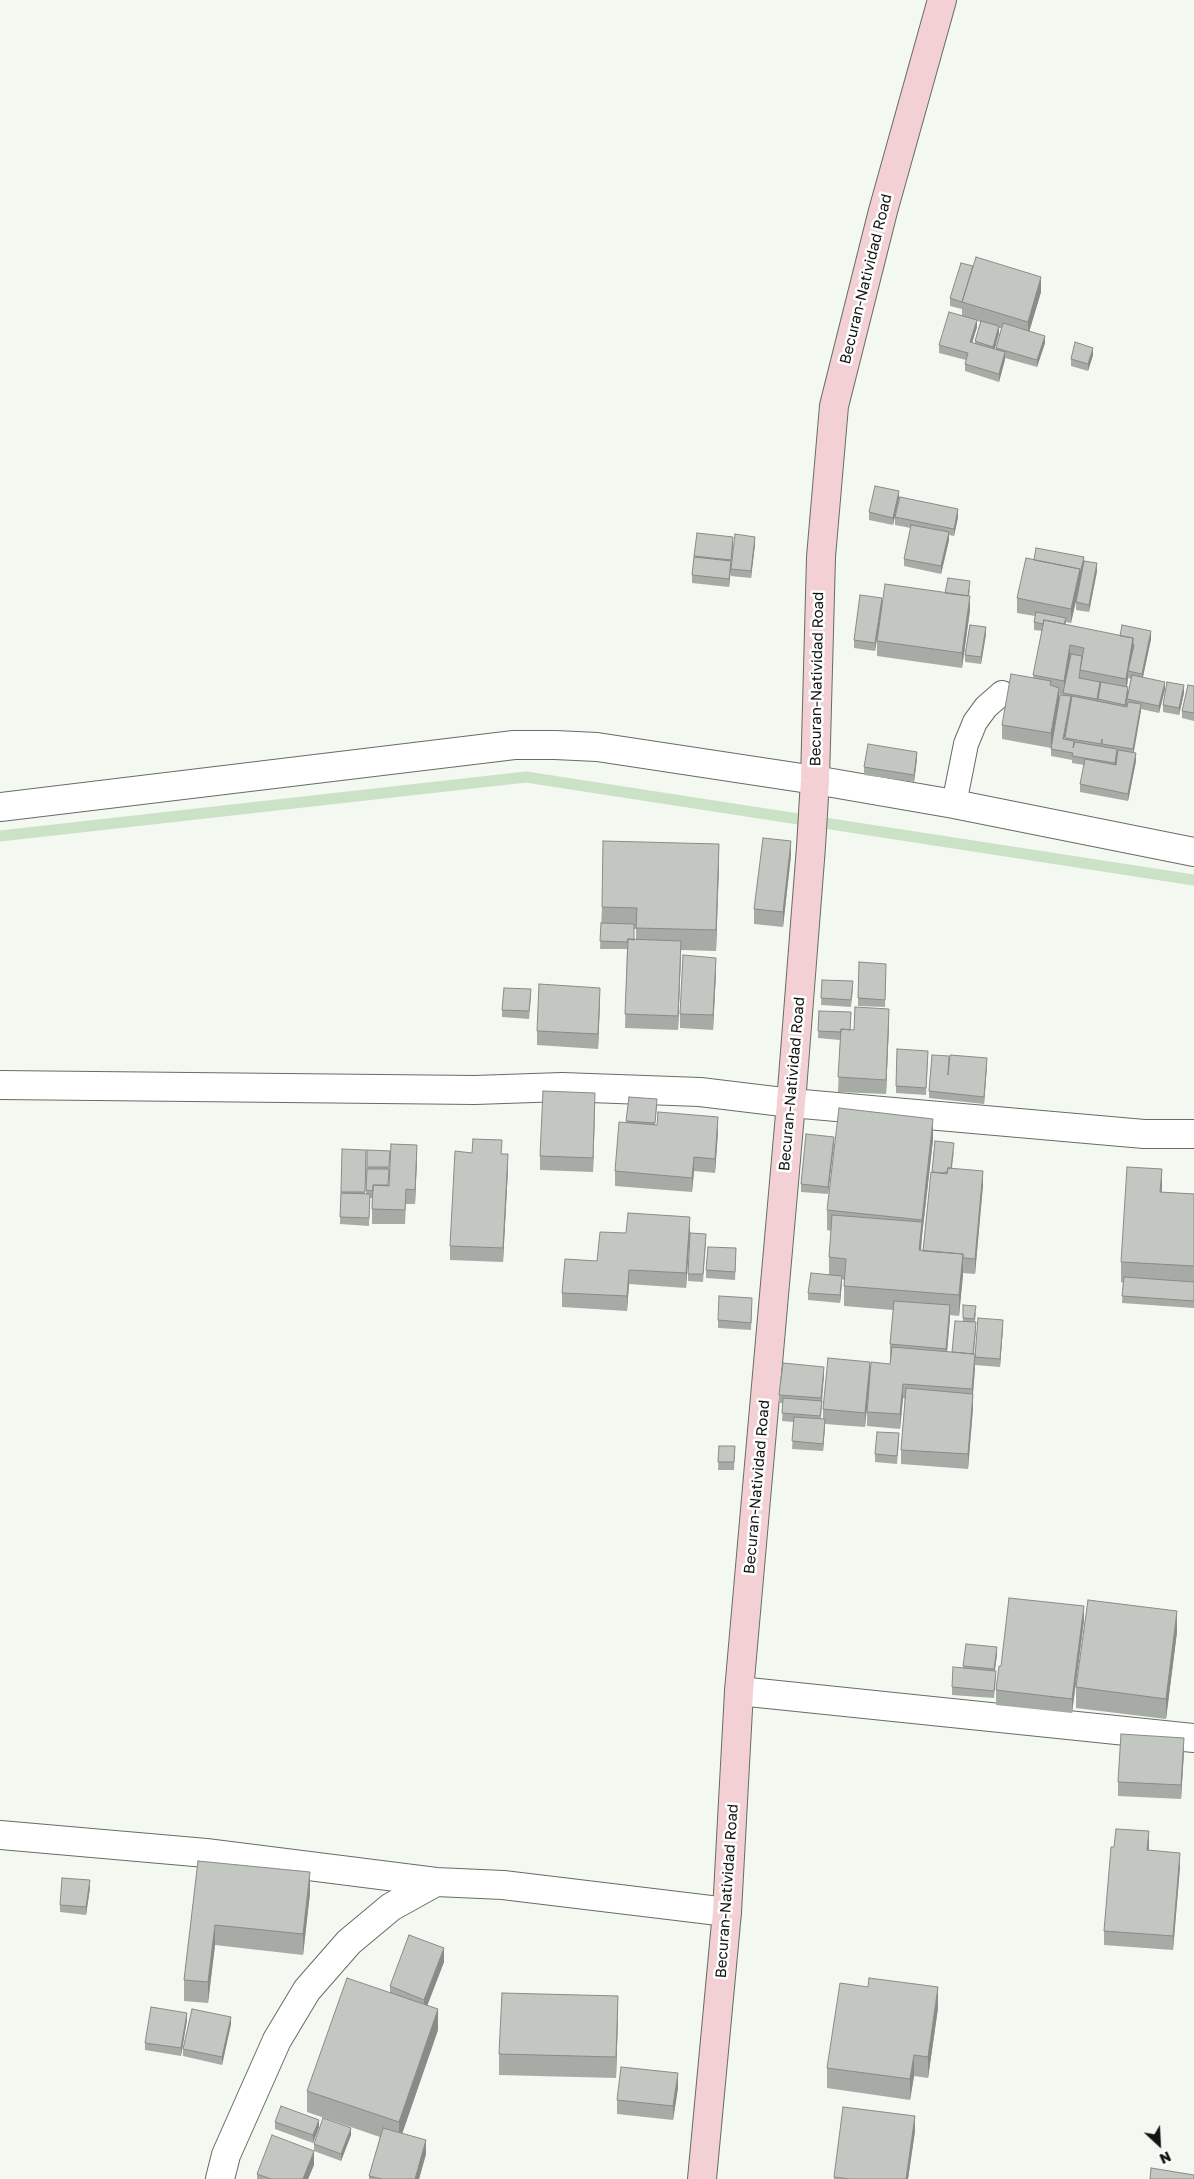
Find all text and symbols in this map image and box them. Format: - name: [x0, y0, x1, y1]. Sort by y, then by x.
- street label: Becuran-Natividad Road: [836, 192, 896, 366]
- street label: Becuran-Natividad Road: [806, 592, 828, 766]
- street label: Becuran-Natividad Road: [775, 996, 809, 1172]
- street label: Becuran-Natividad Road: [740, 1399, 774, 1575]
- street label: Becuran-Natividad Road: [712, 1803, 742, 1979]
- north arrow: [1134, 2119, 1184, 2169]
- text: N: [1157, 2148, 1174, 2168]

